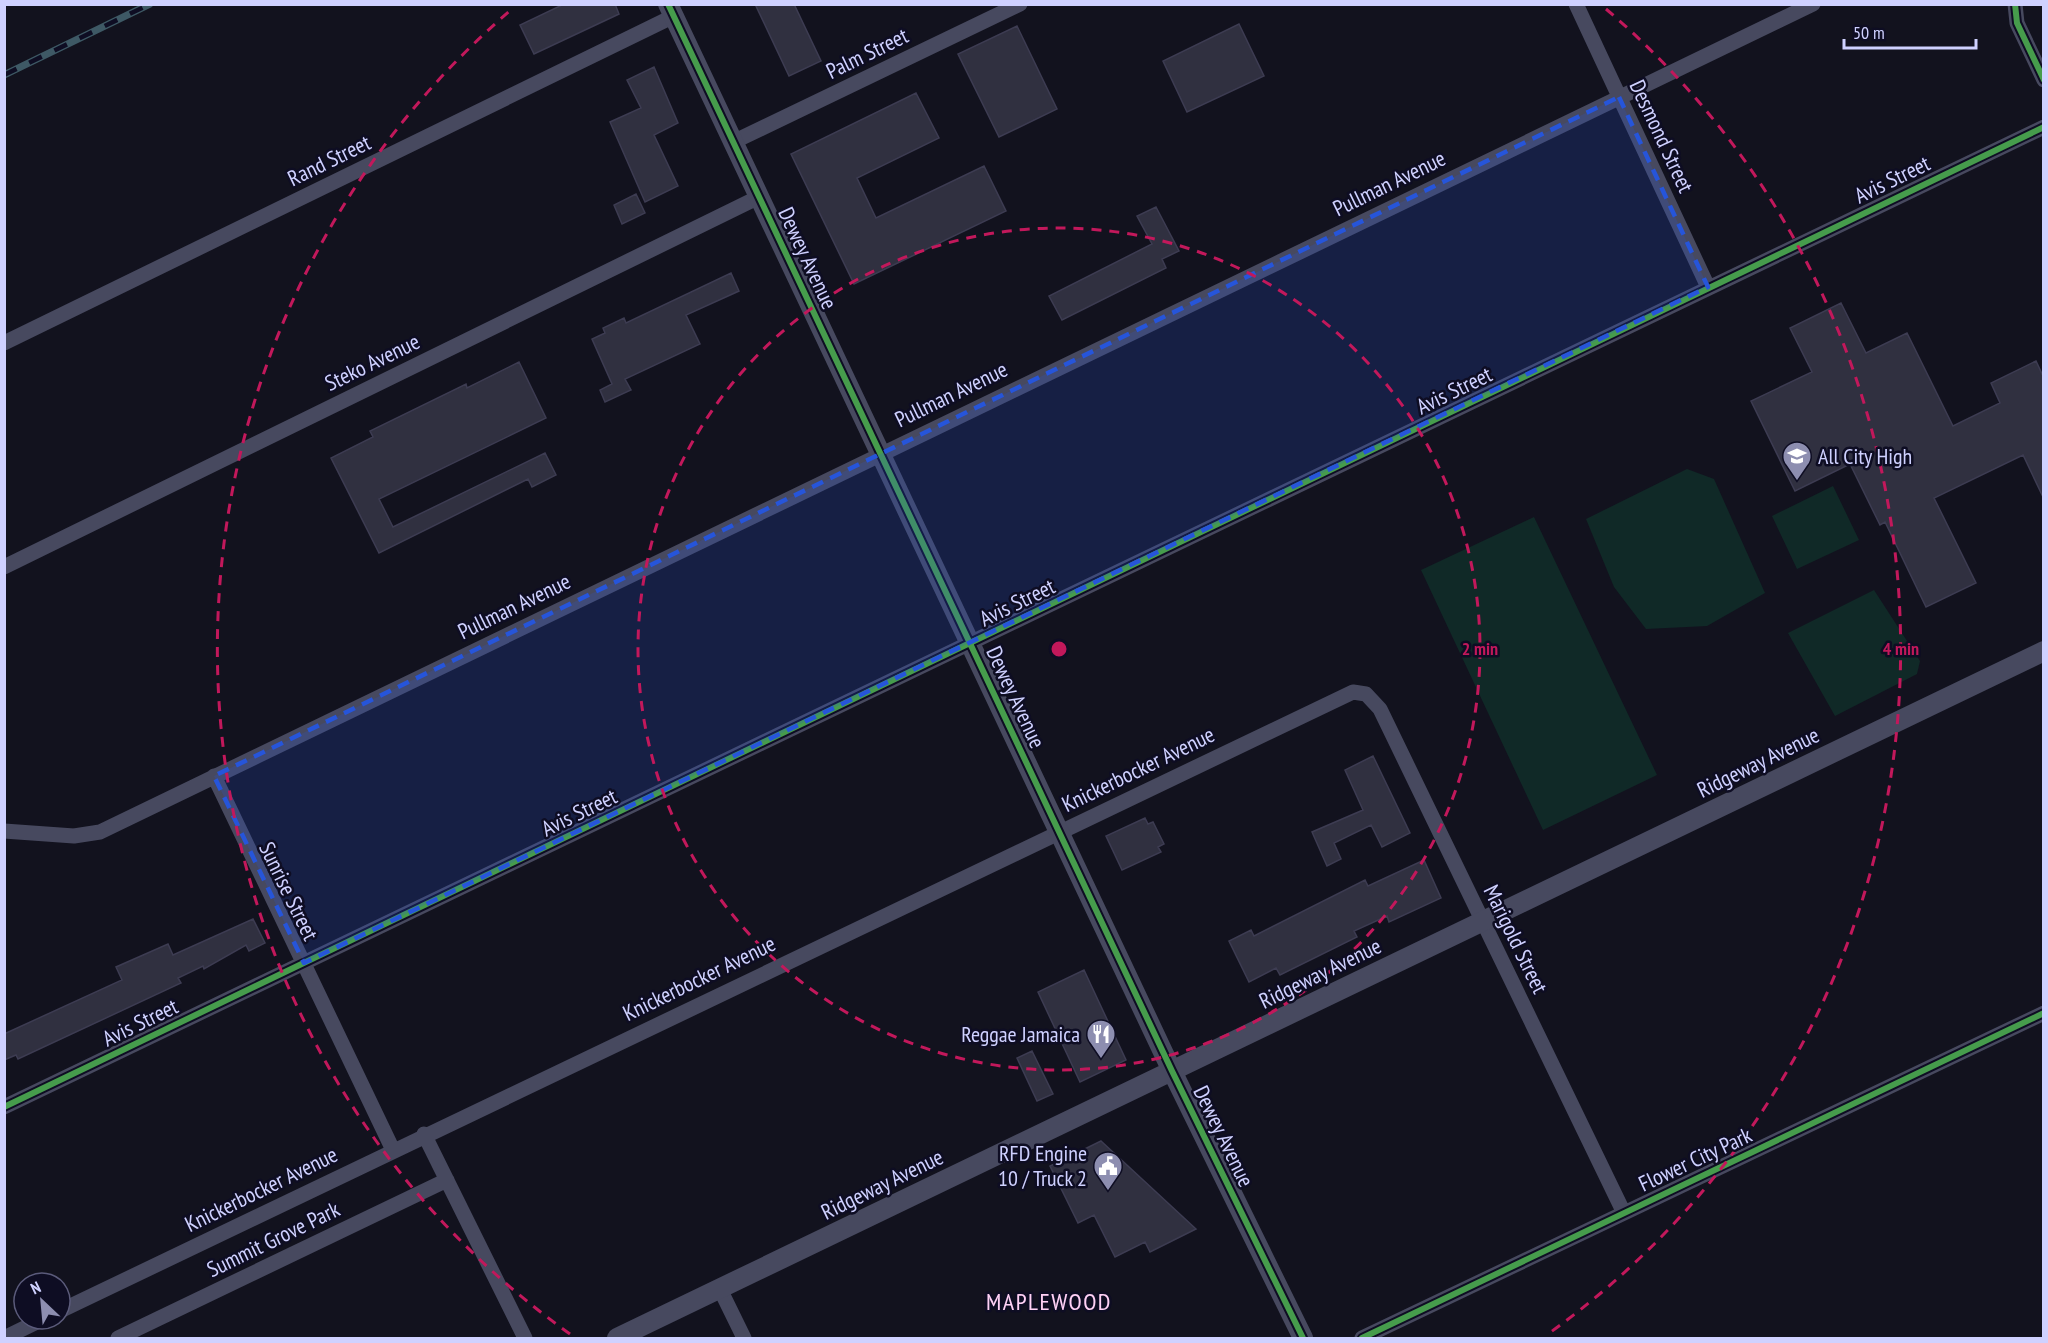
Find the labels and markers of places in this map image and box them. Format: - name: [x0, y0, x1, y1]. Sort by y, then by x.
- school or university icon: All City High: [1781, 440, 1813, 482]
- place label: All City High: [1818, 442, 1912, 470]
- centre of rings: [1049, 639, 1069, 659]
- restaurant icon: Reggae Jamaica: [1085, 1018, 1117, 1060]
- place label: Reggae Jamaica: [961, 1020, 1080, 1048]
- place label: RFD Engine 10 / Truck 2: [998, 1139, 1087, 1192]
- public building icon: RFD Engine 10 / Truck 2: [1092, 1150, 1124, 1192]

